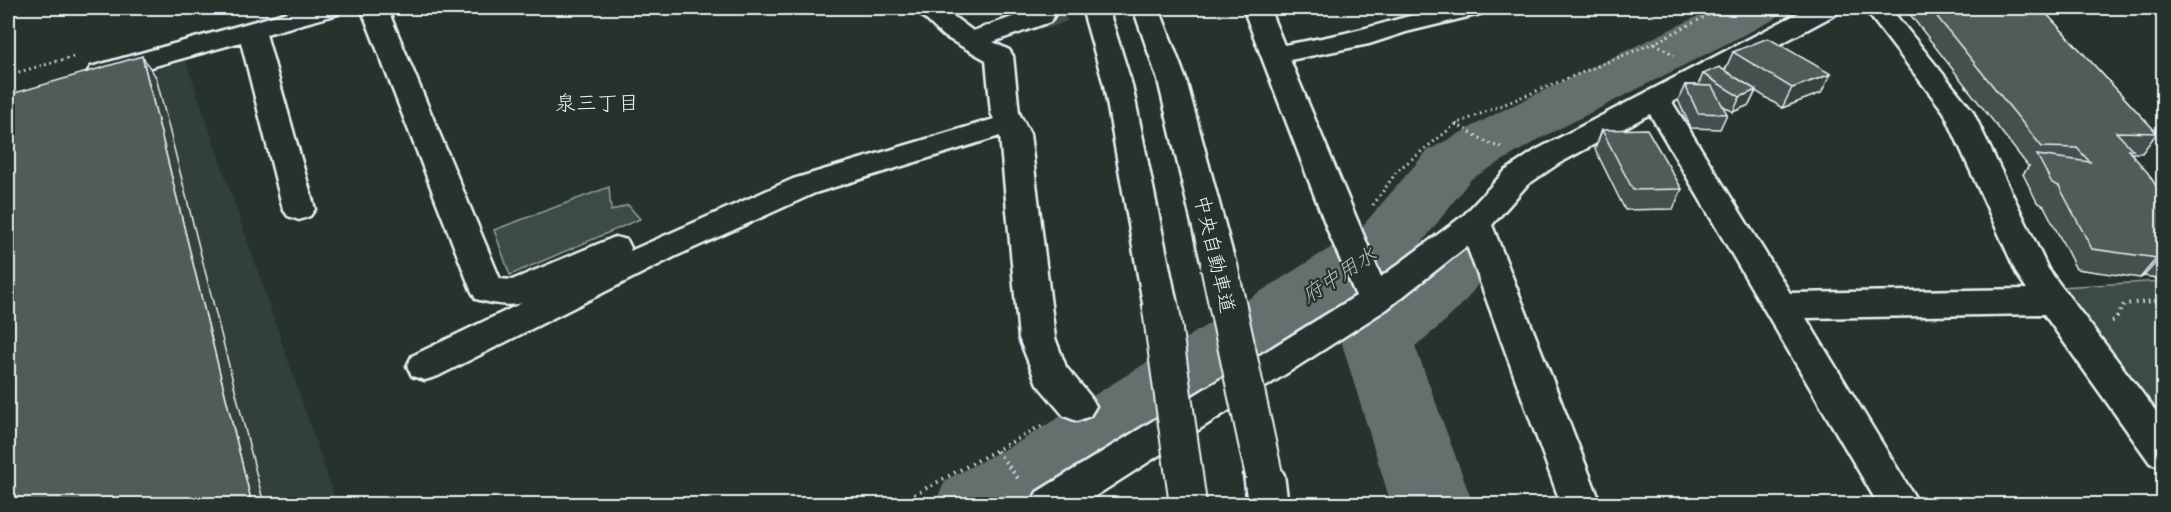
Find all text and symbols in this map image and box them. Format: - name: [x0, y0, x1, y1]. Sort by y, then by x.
- district label: 泉三丁目: [555, 91, 639, 121]
- street label: 中央自動車道: [1185, 193, 1239, 316]
- water label: 府中用水: [1297, 242, 1384, 313]

